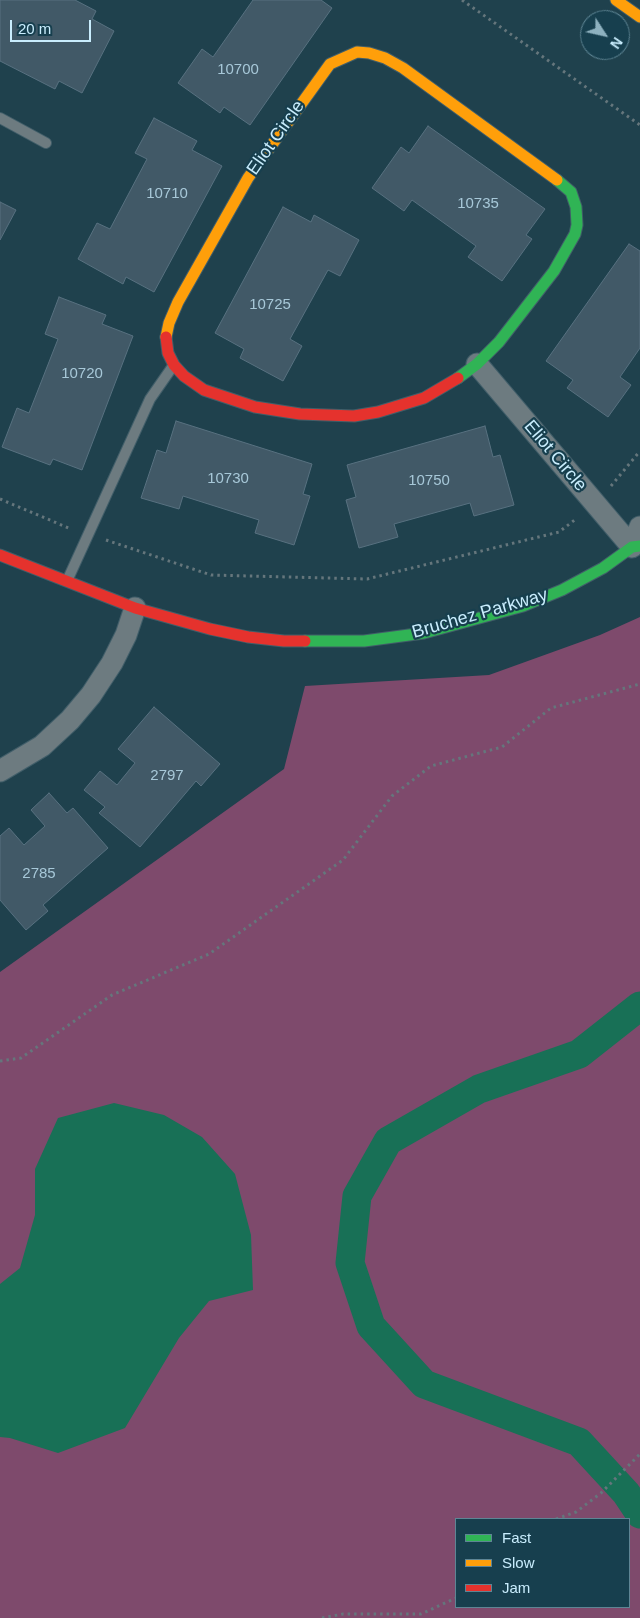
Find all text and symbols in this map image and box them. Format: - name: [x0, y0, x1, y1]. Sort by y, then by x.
- scale bar: [12, 10, 94, 42]
- north arrow: [580, 10, 630, 60]
- text: 20 m: [18, 20, 51, 37]
- text: N: [607, 34, 626, 52]
- house number: 10700: [217, 61, 259, 79]
- street label: Eliot Circle: [242, 97, 310, 179]
- house number: 10710: [146, 185, 188, 203]
- house number: 10735: [457, 195, 499, 213]
- house number: 10725: [249, 296, 291, 314]
- house number: 10720: [61, 365, 103, 383]
- street label: Eliot Circle: [519, 416, 591, 496]
- house number: 10730: [207, 470, 249, 488]
- house number: 10750: [408, 472, 450, 490]
- street label: Bruchez Parkway: [410, 584, 550, 644]
- house number: 2797: [150, 767, 184, 785]
- house number: 2785: [22, 865, 56, 883]
- legend: [455, 1518, 630, 1608]
- text: Fast: [502, 1529, 531, 1546]
- text: Slow: [502, 1554, 535, 1571]
- text: Jam: [502, 1579, 530, 1596]

